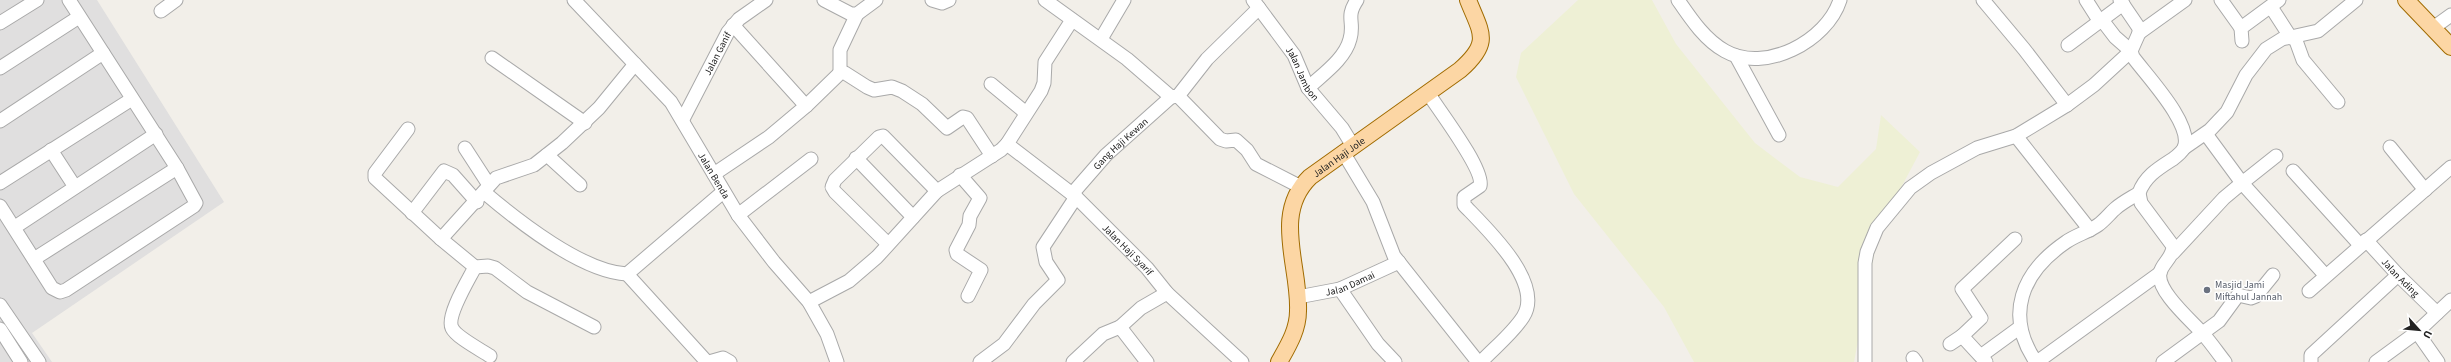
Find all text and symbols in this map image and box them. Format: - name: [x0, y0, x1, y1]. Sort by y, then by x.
- street label: Jalan Ganif: [701, 29, 735, 78]
- street label: Jalan Jambon: [1282, 44, 1322, 104]
- street label: Gang Haji Kewan: [1090, 115, 1151, 173]
- street label: Jalan Haji Jole: [1310, 134, 1368, 181]
- street label: Jalan Benda: [694, 150, 733, 202]
- street label: Jalan Haji Syarif: [1099, 221, 1157, 279]
- street label: Jalan Ading: [2378, 256, 2422, 300]
- street label: Jalan Damai: [1324, 268, 1377, 300]
- place label: Masjid Jami Miftahul Jannah: [2215, 278, 2282, 304]
- marker: Masjid Jami Miftahul Jannah: [2202, 285, 2212, 295]
- north arrow: [2399, 310, 2439, 350]
- text: U: [2419, 328, 2436, 341]

